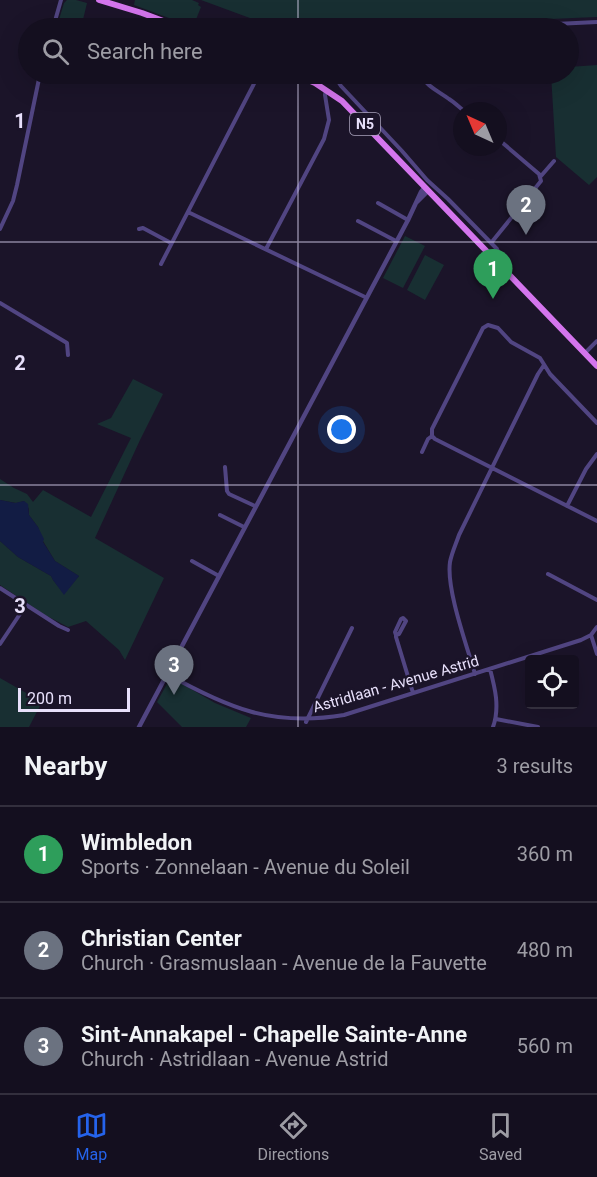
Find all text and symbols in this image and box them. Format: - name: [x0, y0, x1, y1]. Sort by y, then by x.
- search box: [18, 18, 579, 84]
- icon: search: [39, 35, 72, 68]
- text: Search here: [87, 39, 203, 64]
- north arrow: [453, 102, 507, 156]
- text: 1: [14, 109, 26, 133]
- road number: N5: [350, 113, 380, 135]
- pin: 2: [506, 186, 546, 235]
- pin: 1: [474, 250, 512, 299]
- text: 2: [14, 351, 26, 375]
- your location: [327, 415, 356, 444]
- text: 3: [14, 594, 26, 618]
- pin: 3: [154, 646, 194, 695]
- street label: Astridlaan - Avenue Astrid: [311, 652, 481, 716]
- map controls: [525, 655, 579, 709]
- button: locate: [525, 655, 579, 709]
- scale bar: [18, 685, 130, 712]
- text: 200 m: [27, 689, 72, 708]
- text: Nearby: [24, 751, 107, 781]
- text: 3 results: [497, 754, 573, 778]
- text: Wimbledon: [81, 830, 192, 855]
- text: 1: [38, 842, 49, 866]
- text: 360 m: [517, 842, 573, 866]
- text: Sports · Zonnelaan - Avenue du Soleil: [81, 855, 410, 879]
- text: Christian Center: [81, 926, 242, 951]
- text: 2: [38, 938, 49, 962]
- text: 480 m: [517, 938, 573, 962]
- text: Church · Grasmuslaan - Avenue de la Fauvette: [81, 951, 487, 975]
- text: Sint-Annakapel - Chapelle Sainte-Anne: [81, 1022, 467, 1047]
- text: 3: [38, 1034, 49, 1058]
- text: 560 m: [517, 1034, 573, 1058]
- text: Church · Astridlaan - Avenue Astrid: [81, 1047, 388, 1071]
- tab: Map: [75, 1109, 108, 1164]
- tab: Directions: [257, 1109, 329, 1164]
- tab: Saved: [479, 1109, 522, 1164]

